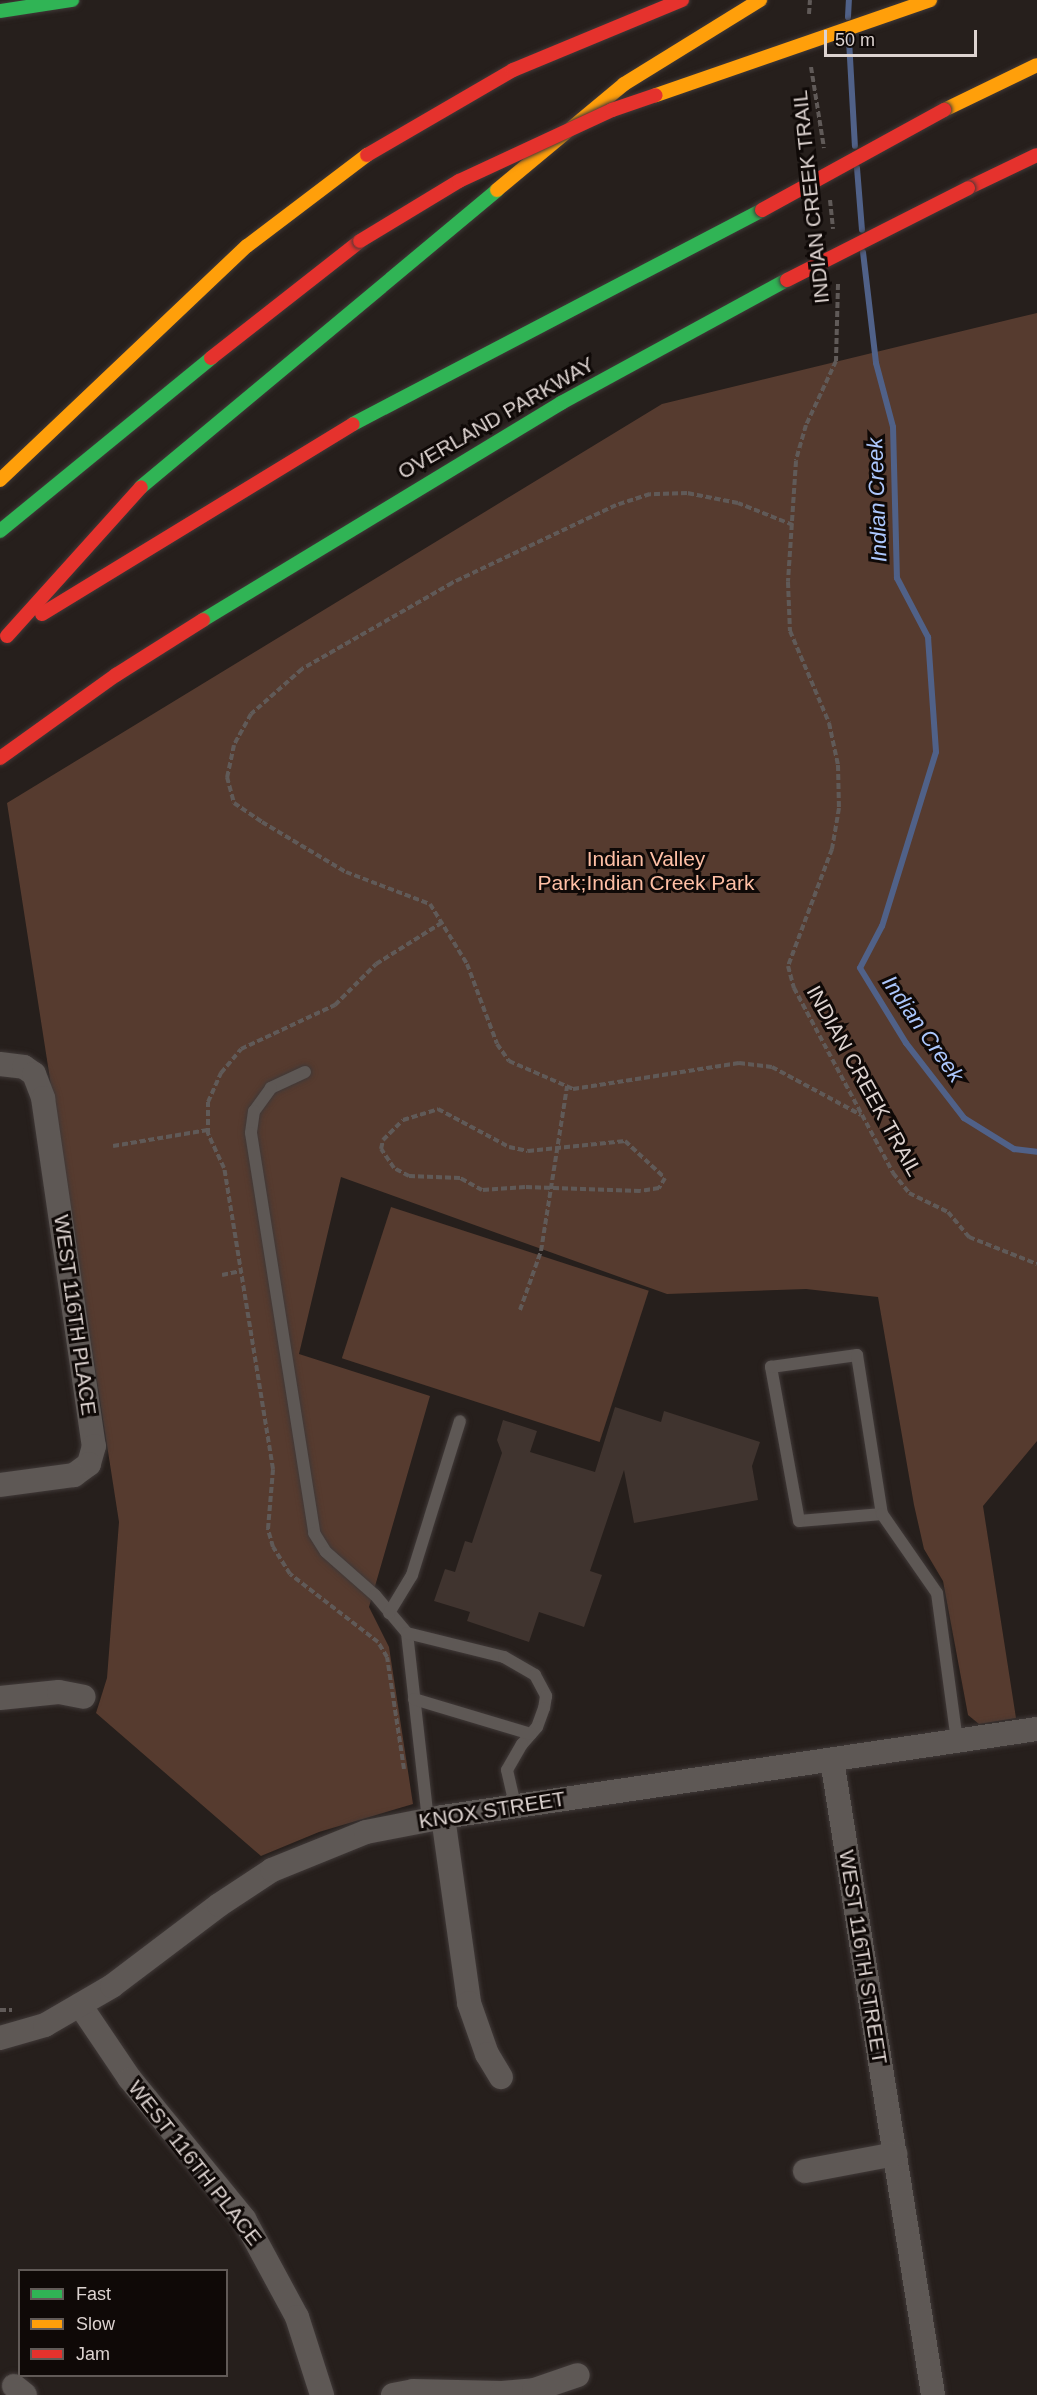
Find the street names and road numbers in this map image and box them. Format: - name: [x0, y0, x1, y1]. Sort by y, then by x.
- street label: INDIAN CREEK TRAIL: [787, 89, 835, 305]
- street label: OVERLAND PARKWAY: [393, 351, 599, 485]
- street label: INDIAN CREEK TRAIL: [801, 981, 927, 1181]
- street label: WEST 116TH PLACE: [48, 1213, 102, 1417]
- street label: KNOX STREET: [417, 1786, 567, 1834]
- street label: WEST 116TH STREET: [834, 1848, 892, 2066]
- street label: WEST 116TH PLACE: [123, 2075, 267, 2251]

